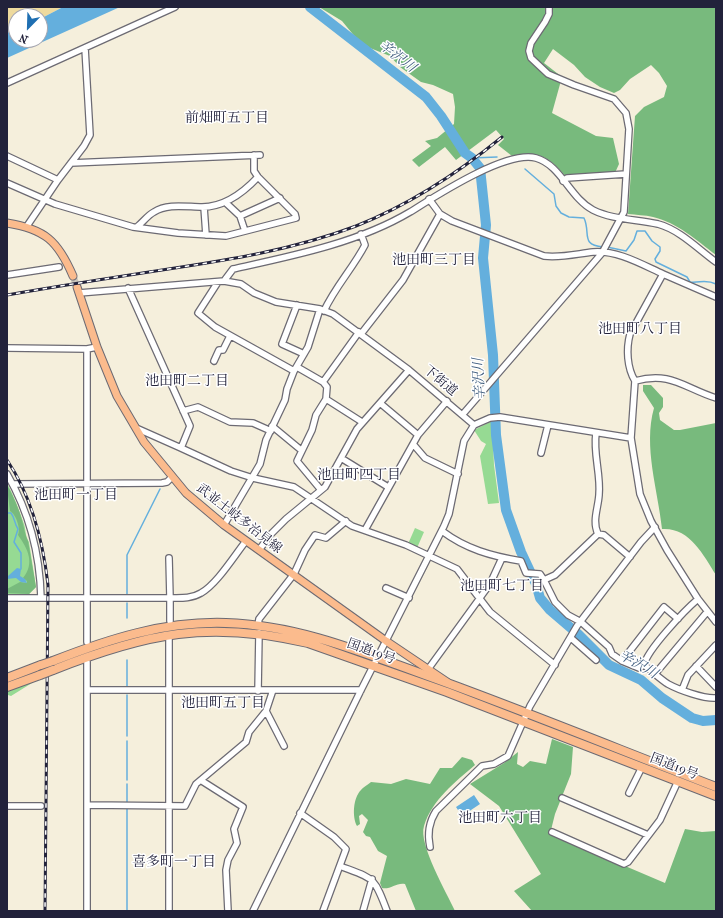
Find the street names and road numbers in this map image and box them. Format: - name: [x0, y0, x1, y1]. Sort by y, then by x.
- street label: 下街道: [420, 362, 460, 400]
- street label: 武並土岐多治見線: [193, 481, 285, 557]
- street label: 国道19号: [345, 636, 397, 668]
- street label: 国道19号: [648, 751, 700, 783]

